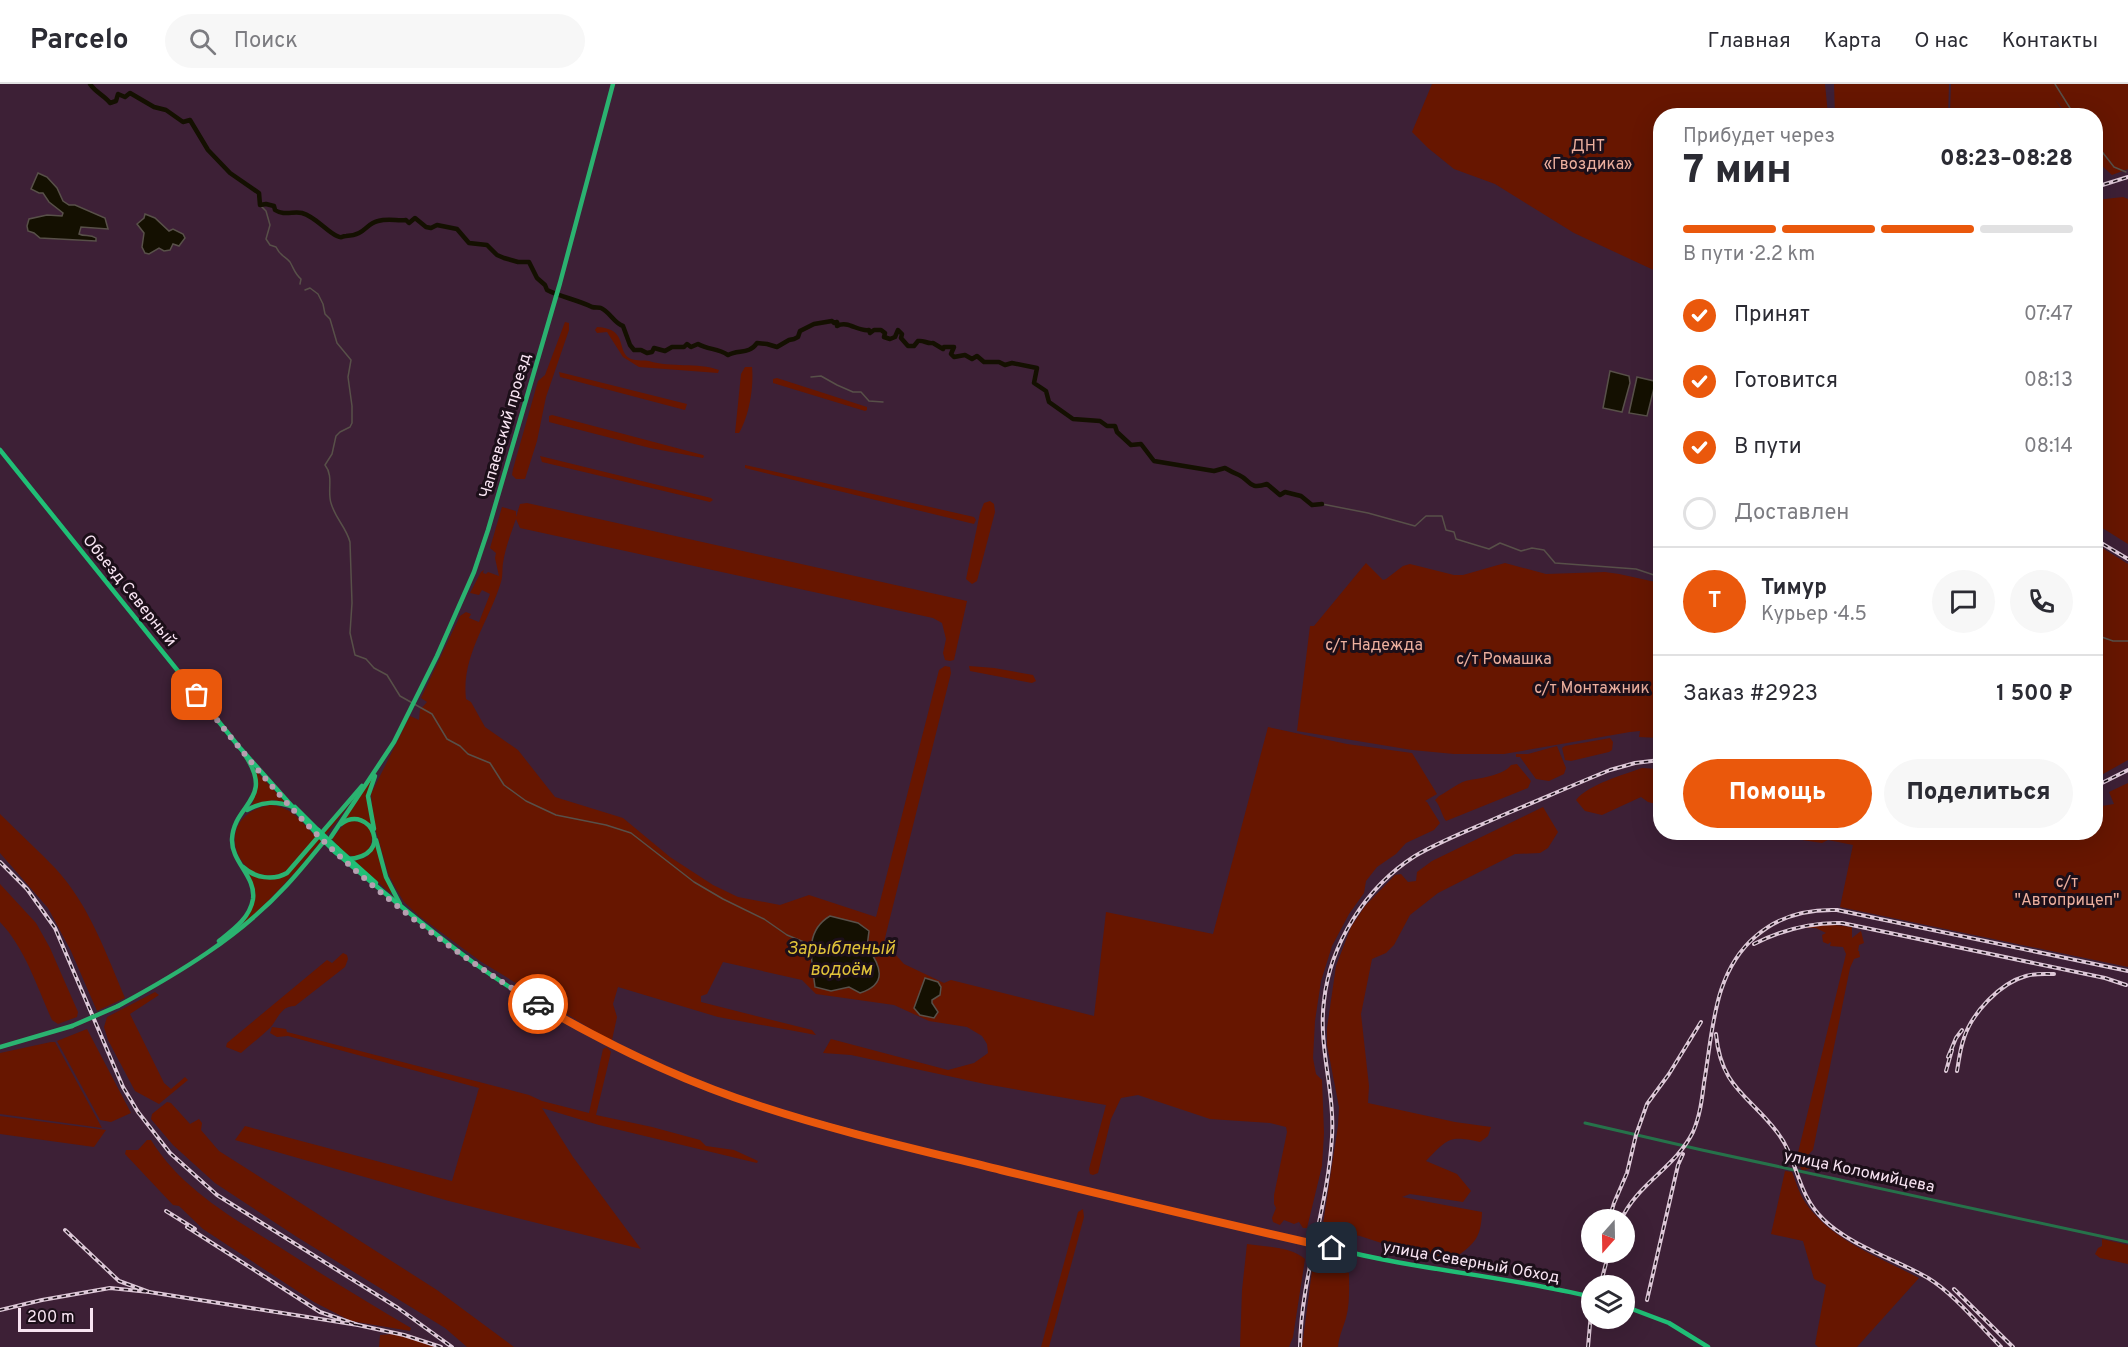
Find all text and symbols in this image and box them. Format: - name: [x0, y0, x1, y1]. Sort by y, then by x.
- search box: [165, 14, 585, 68]
- text: Parcelo: [30, 23, 129, 59]
- icon: search: [186, 25, 219, 58]
- text: Поиск: [234, 28, 298, 55]
- text: Главная: [1707, 28, 1791, 55]
- text: Карта: [1824, 28, 1881, 55]
- text: О нас: [1914, 28, 1969, 55]
- text: Контакты: [2002, 28, 2098, 55]
- text: Прибудет через: [1683, 124, 1835, 150]
- park label: ДНТ «Гвоздика»: [1544, 137, 1632, 175]
- text: 08:23–08:28: [1940, 146, 2073, 173]
- text: 7 мин: [1683, 148, 1792, 197]
- text: В пути · 2.2 km: [1683, 242, 1815, 268]
- icon: check: [1683, 299, 1716, 332]
- text: Принят: [1734, 302, 1810, 329]
- text: 07:47: [2024, 302, 2073, 328]
- street label: Чапаевский проезд: [476, 351, 536, 501]
- icon: check: [1683, 365, 1716, 398]
- text: Готовится: [1734, 368, 1838, 395]
- text: 08:13: [2024, 368, 2073, 394]
- icon: check: [1683, 431, 1716, 464]
- text: В пути: [1734, 434, 1802, 461]
- text: 08:14: [2024, 434, 2073, 460]
- text: Доставлен: [1734, 500, 1849, 527]
- street label: Обьезд Северный: [78, 531, 180, 651]
- button: chat: [1932, 570, 1995, 633]
- button: phone: [2010, 570, 2073, 633]
- text: Тимур: [1761, 575, 1827, 602]
- text: Т: [1708, 588, 1721, 615]
- text: Курьер · 4.5: [1761, 602, 1867, 628]
- park label: с/т Надежда: [1325, 636, 1423, 656]
- park label: с/т Ромашка: [1456, 650, 1552, 670]
- pin: [171, 669, 222, 720]
- icon: bag: [180, 678, 213, 711]
- park label: с/т Монтажник: [1534, 679, 1650, 699]
- text: Заказ #2923: [1683, 681, 1818, 708]
- text: 1 500 ₽: [1996, 681, 2073, 708]
- button: Помощь: [1683, 759, 1872, 828]
- button: Поделиться: [1884, 759, 2073, 828]
- park label: с/т "Автоприцеп": [2014, 873, 2120, 911]
- water label: Зарыбленый водоём: [787, 938, 896, 982]
- courier: [508, 974, 568, 1034]
- icon: car: [522, 988, 555, 1021]
- street label: улица Коломийцева: [1782, 1146, 1936, 1198]
- north arrow: [1581, 1209, 1635, 1263]
- map controls: [1581, 1209, 1635, 1329]
- pin: [1306, 1222, 1357, 1273]
- icon: home: [1315, 1231, 1348, 1264]
- street label: улица Северный Обход: [1381, 1238, 1561, 1288]
- button: layers: [1581, 1275, 1635, 1329]
- scale bar: [18, 1305, 93, 1332]
- text: 200 m: [27, 1308, 75, 1328]

